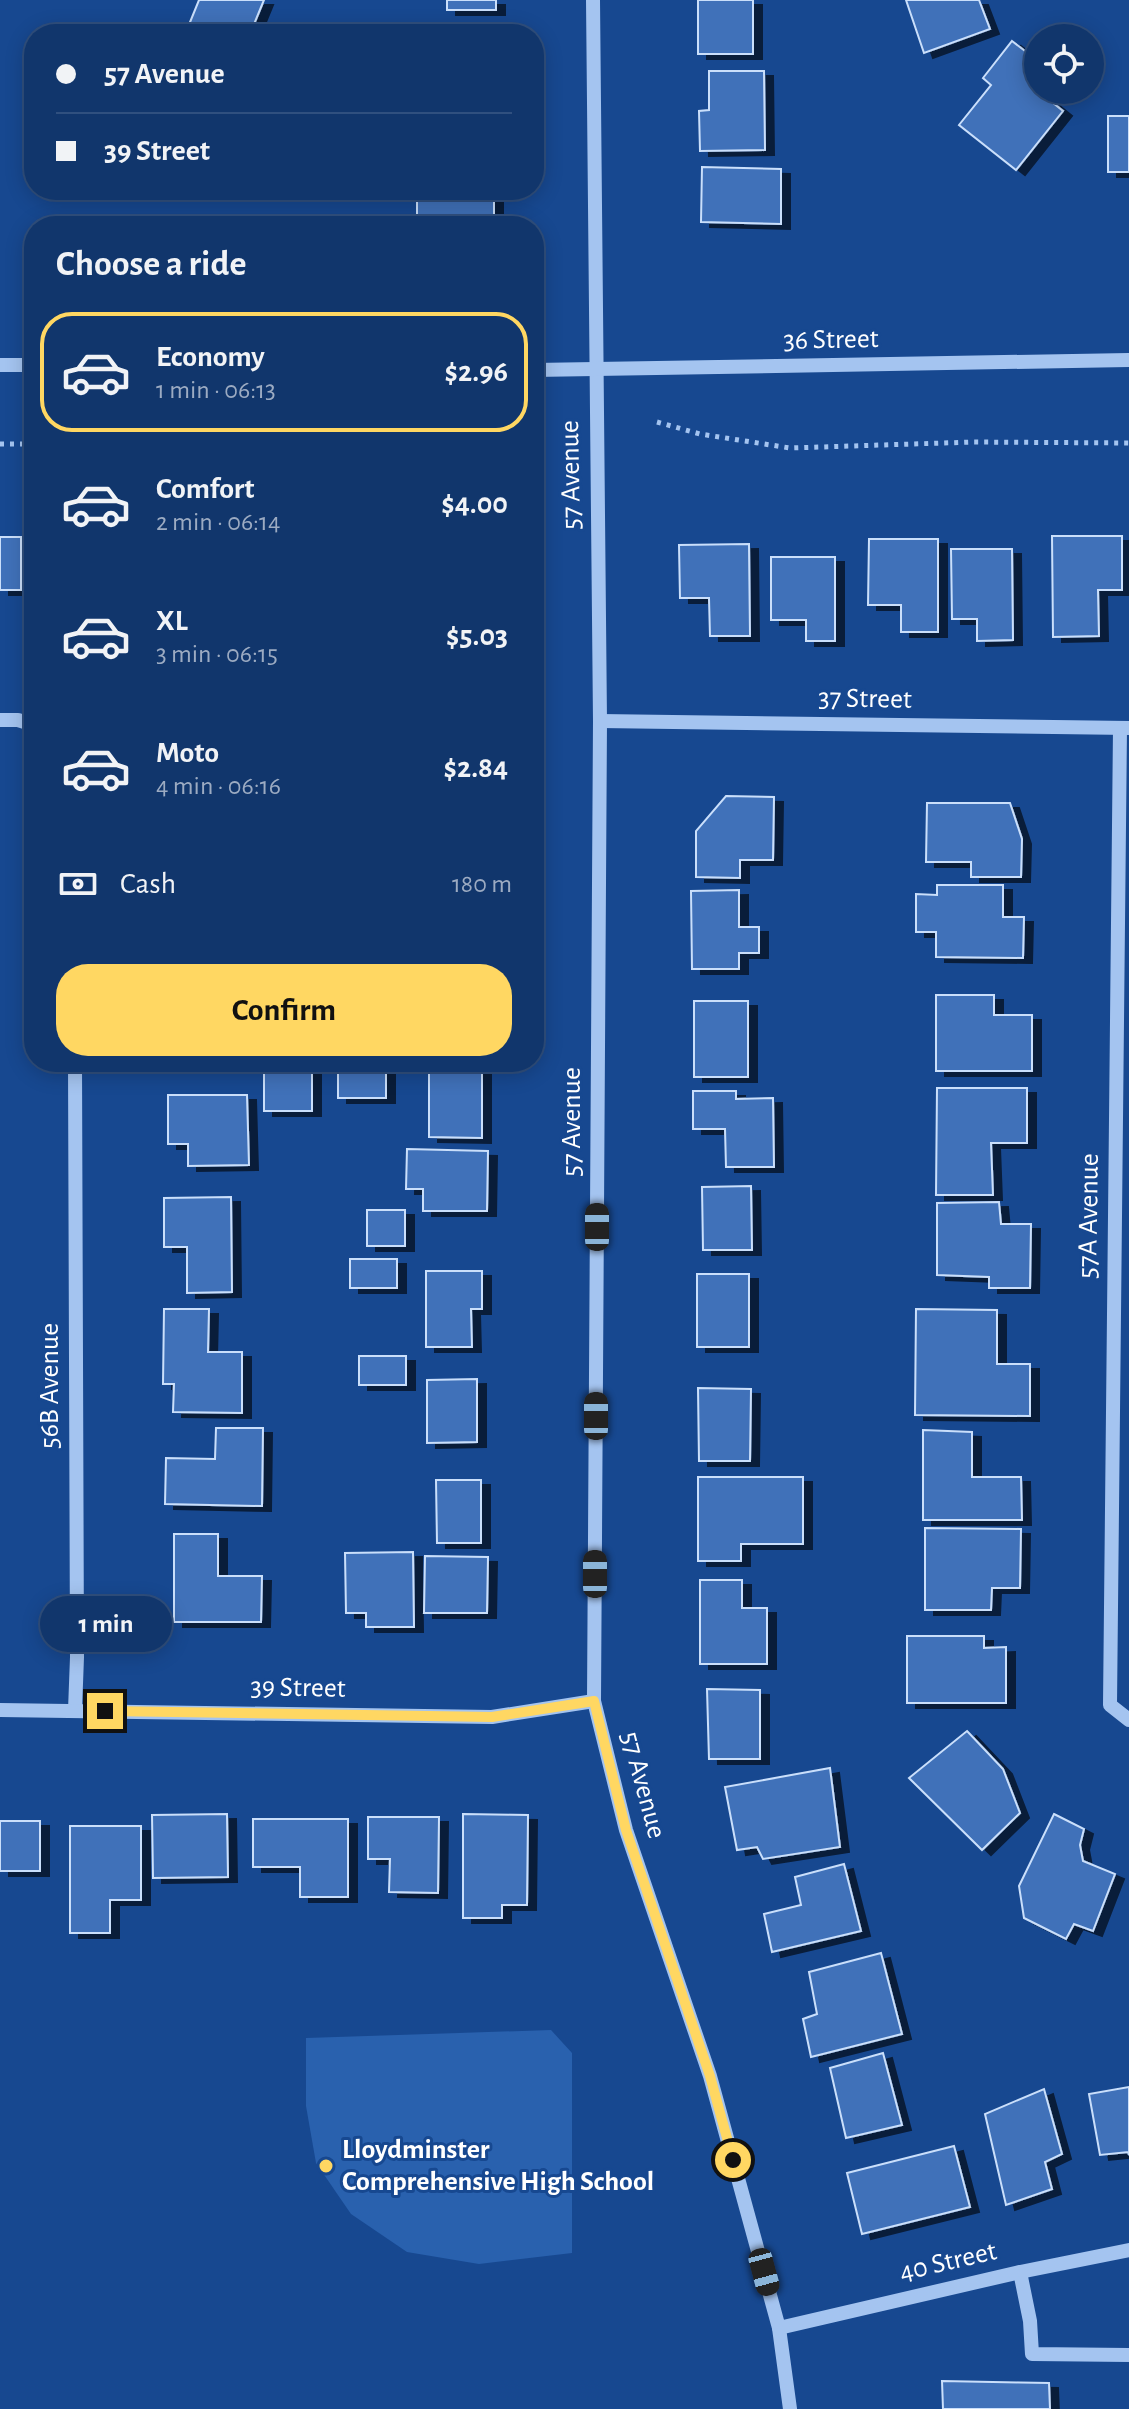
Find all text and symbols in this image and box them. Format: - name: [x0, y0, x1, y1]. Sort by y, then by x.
- map controls: [1024, 24, 1104, 104]
- button: locate: [1024, 24, 1104, 104]
- text: 57 Avenue: [104, 59, 225, 89]
- text: 39 Street: [104, 136, 210, 166]
- text: Choose a ride: [56, 246, 246, 282]
- street label: 36 Street: [783, 325, 879, 355]
- icon: car: [60, 336, 132, 408]
- text: Economy: [156, 342, 265, 372]
- text: $2.96: [445, 357, 508, 387]
- text: 1 min · 06:13: [156, 377, 276, 403]
- street label: 57 Avenue: [556, 420, 586, 530]
- icon: car: [60, 468, 132, 540]
- text: Comfort: [156, 474, 255, 504]
- text: $4.00: [441, 489, 508, 519]
- text: 2 min · 06:14: [156, 509, 281, 535]
- icon: car: [60, 600, 132, 672]
- text: XL: [156, 606, 188, 636]
- text: $5.03: [446, 621, 508, 651]
- text: 3 min · 06:15: [156, 641, 278, 667]
- street label: 37 Street: [818, 684, 912, 714]
- icon: car: [60, 732, 132, 804]
- text: Moto: [156, 738, 219, 768]
- text: $2.84: [444, 753, 508, 783]
- text: 4 min · 06:16: [156, 773, 281, 799]
- icon: cash: [56, 862, 100, 906]
- text: Cash: [120, 869, 176, 899]
- text: 180 m: [452, 871, 512, 897]
- button: Confirm: [56, 964, 512, 1056]
- street label: 57 Avenue: [558, 1067, 586, 1177]
- street label: 57A Avenue: [1074, 1153, 1104, 1279]
- car: [585, 1203, 609, 1251]
- street label: 56B Avenue: [36, 1323, 64, 1449]
- car: [584, 1392, 608, 1440]
- car: [583, 1550, 607, 1598]
- callout: 1 min: [39, 1595, 171, 1651]
- text: 1 min: [79, 1611, 133, 1637]
- street label: 39 Street: [250, 1673, 346, 1703]
- route end: [87, 1693, 123, 1729]
- street label: 57 Avenue: [615, 1728, 671, 1842]
- place label: Lloydminster Comprehensive High School: [342, 2136, 654, 2196]
- route start: [715, 2142, 751, 2178]
- marker: Lloydminster Comprehensive High School: [317, 2157, 335, 2175]
- street label: 40 Street: [897, 2237, 999, 2287]
- car: [746, 2246, 782, 2298]

